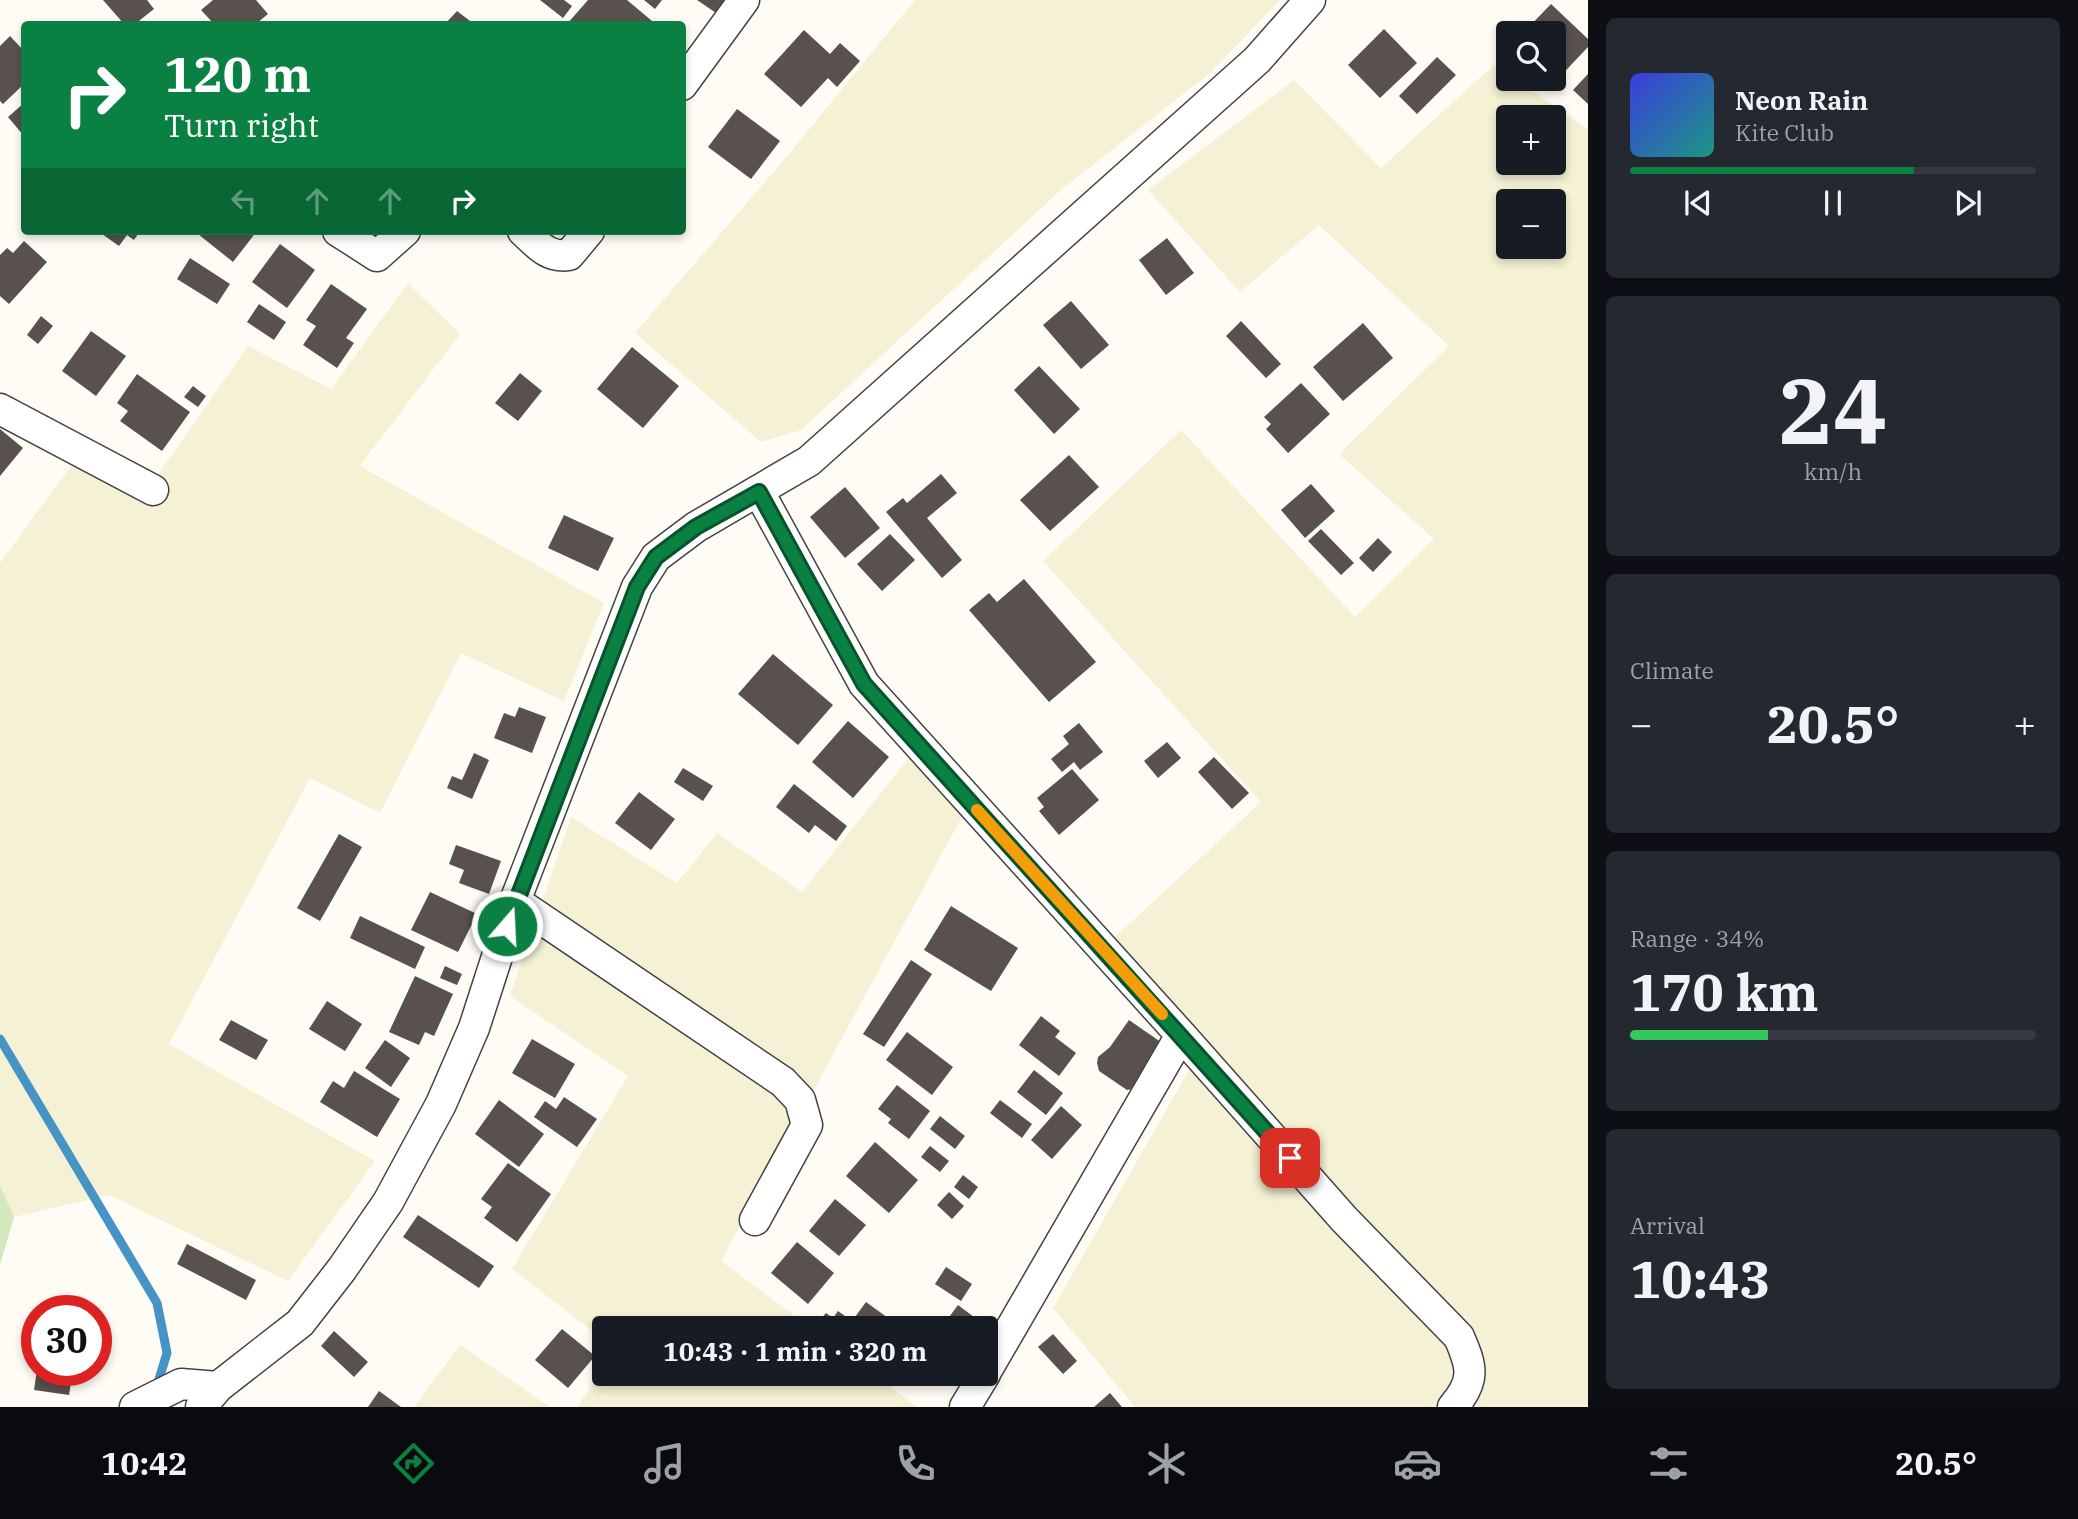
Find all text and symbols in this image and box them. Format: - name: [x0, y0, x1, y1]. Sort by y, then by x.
- map controls: [1496, 21, 1566, 259]
- button: search: [1496, 21, 1566, 91]
- text: 120 m: [164, 42, 311, 105]
- icon: right: [49, 49, 140, 140]
- text: Neon Rain: [1735, 83, 1868, 117]
- text: Turn right: [164, 104, 319, 146]
- button: +: [1496, 105, 1566, 175]
- text: Kite Club: [1735, 117, 1834, 147]
- icon: left: [225, 182, 263, 220]
- icon: ahead: [298, 182, 336, 220]
- icon: ahead: [371, 182, 409, 220]
- icon: right: [444, 182, 482, 220]
- icon: previous: [1679, 184, 1717, 222]
- icon: pause: [1814, 184, 1852, 222]
- icon: next: [1949, 184, 1987, 222]
- button: −: [1496, 189, 1566, 259]
- text: 24: [1778, 351, 1888, 469]
- text: km/h: [1804, 456, 1862, 486]
- text: Climate: [1630, 655, 1714, 685]
- text: 20.5°: [1767, 690, 1899, 757]
- text: −: [1630, 699, 1653, 748]
- text: +: [2013, 699, 2036, 748]
- position arrow: [470, 889, 544, 963]
- text: Range · 34%: [1630, 923, 1764, 953]
- text: 170 km: [1630, 958, 1819, 1025]
- pin: [1260, 1128, 1320, 1188]
- icon: arrive: [1271, 1139, 1309, 1177]
- text: Arrival: [1630, 1210, 1705, 1240]
- text: 10:43: [1630, 1245, 1771, 1312]
- speed limit sign: 30: [21, 1295, 112, 1386]
- text: 10:43 · 1 min · 320 m: [663, 1334, 927, 1368]
- icon: directions: [389, 1439, 438, 1488]
- icon: music: [640, 1439, 689, 1488]
- icon: phone: [891, 1439, 940, 1488]
- icon: climate: [1142, 1439, 1191, 1488]
- icon: car: [1393, 1439, 1442, 1488]
- icon: filters: [1644, 1439, 1693, 1488]
- text: 10:42: [101, 1442, 187, 1484]
- text: 20.5°: [1895, 1442, 1977, 1484]

